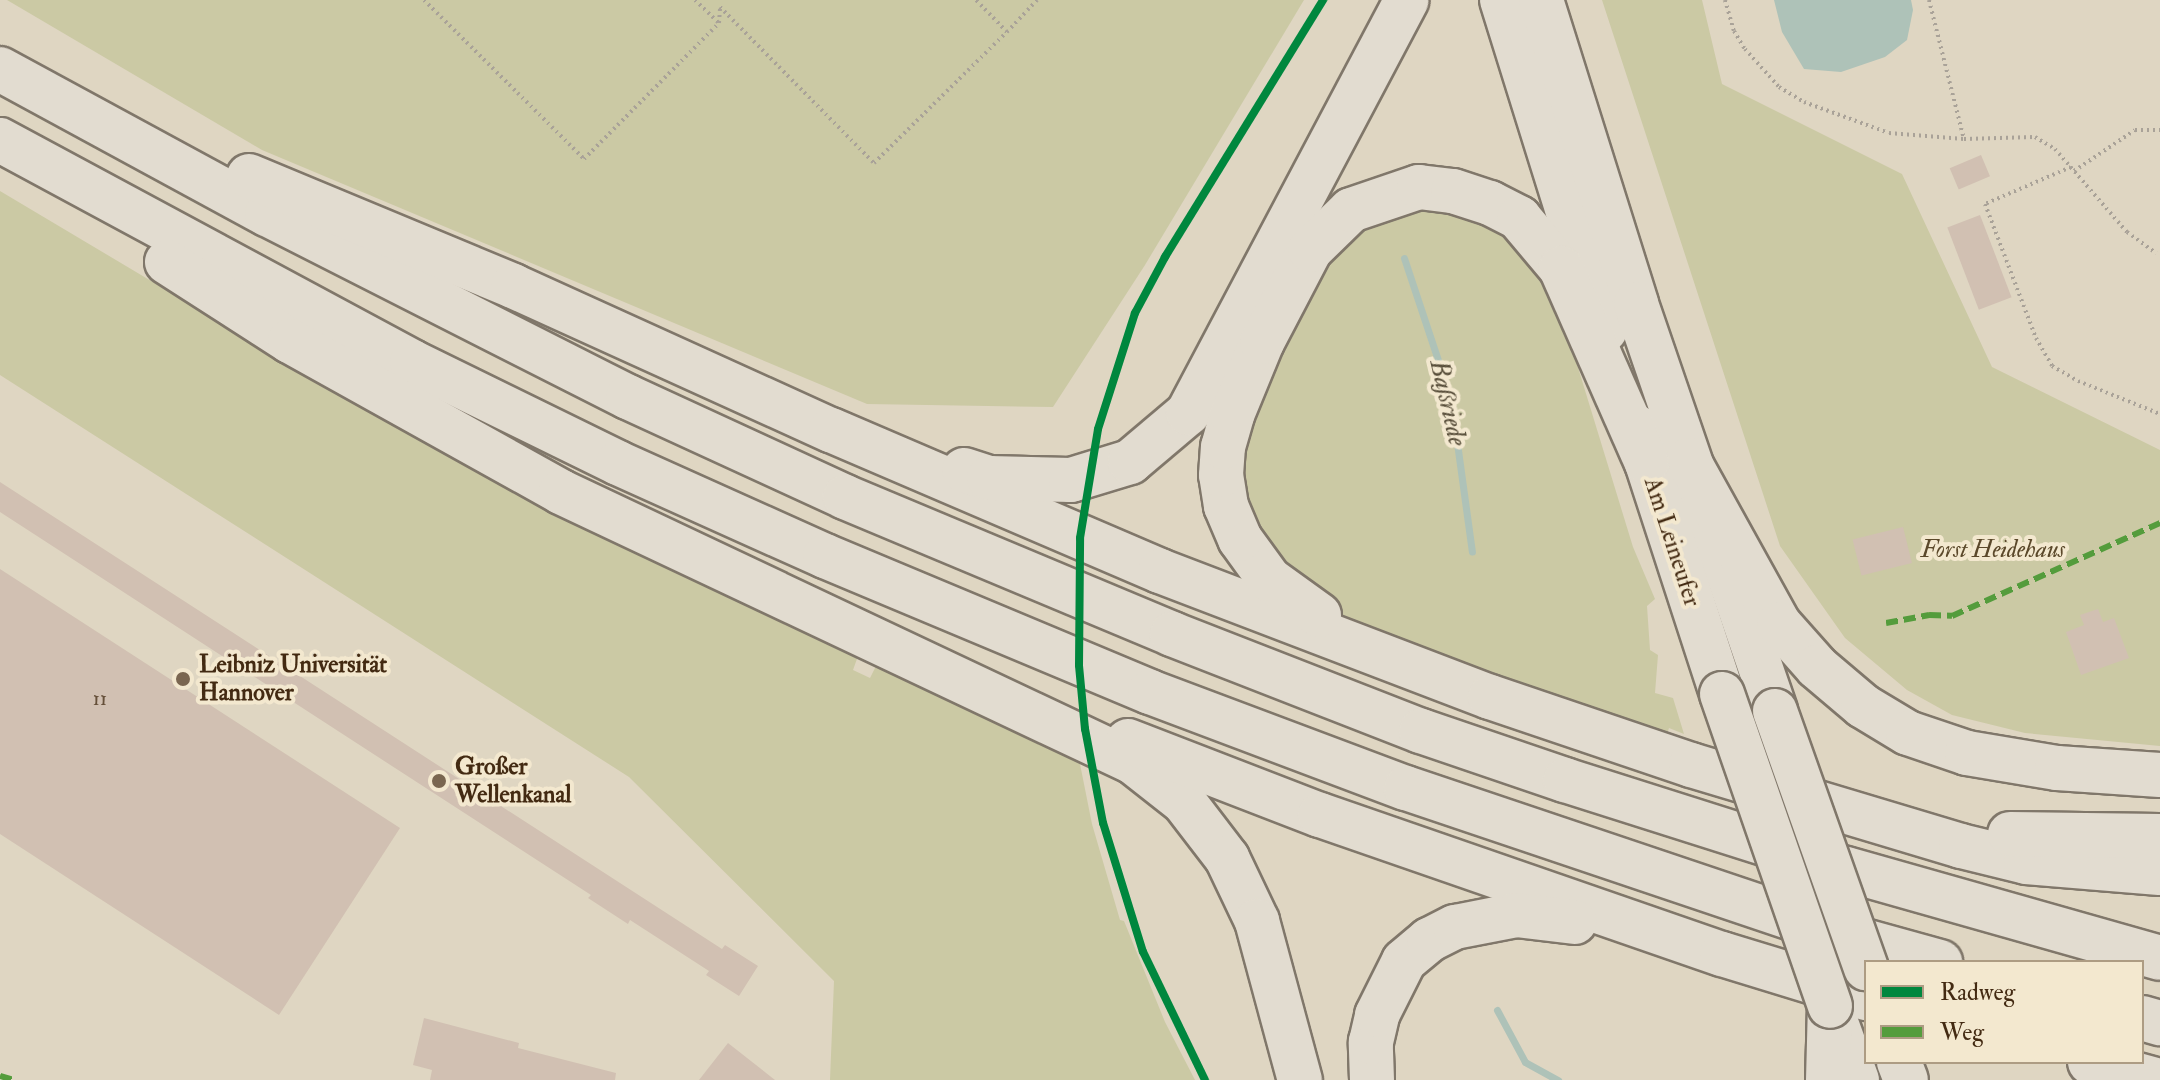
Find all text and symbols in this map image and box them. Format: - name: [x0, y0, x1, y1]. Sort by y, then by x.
- water label: Baßriede: [1422, 357, 1472, 449]
- street label: Am Leineufer: [1638, 474, 1706, 610]
- park label: Forst Heidehaus: [1921, 536, 2065, 564]
- place label: Leibniz Universität Hannover: [199, 651, 387, 707]
- marker: Leibniz Universität Hannover: [174, 670, 192, 688]
- house number: 11: [93, 686, 107, 710]
- place label: Großer Wellenkanal: [455, 753, 571, 809]
- marker: Großer Wellenkanal: [430, 772, 448, 790]
- legend: [1864, 960, 2144, 1064]
- text: Radweg: [1940, 977, 2015, 1008]
- text: Weg: [1940, 1017, 1984, 1048]

